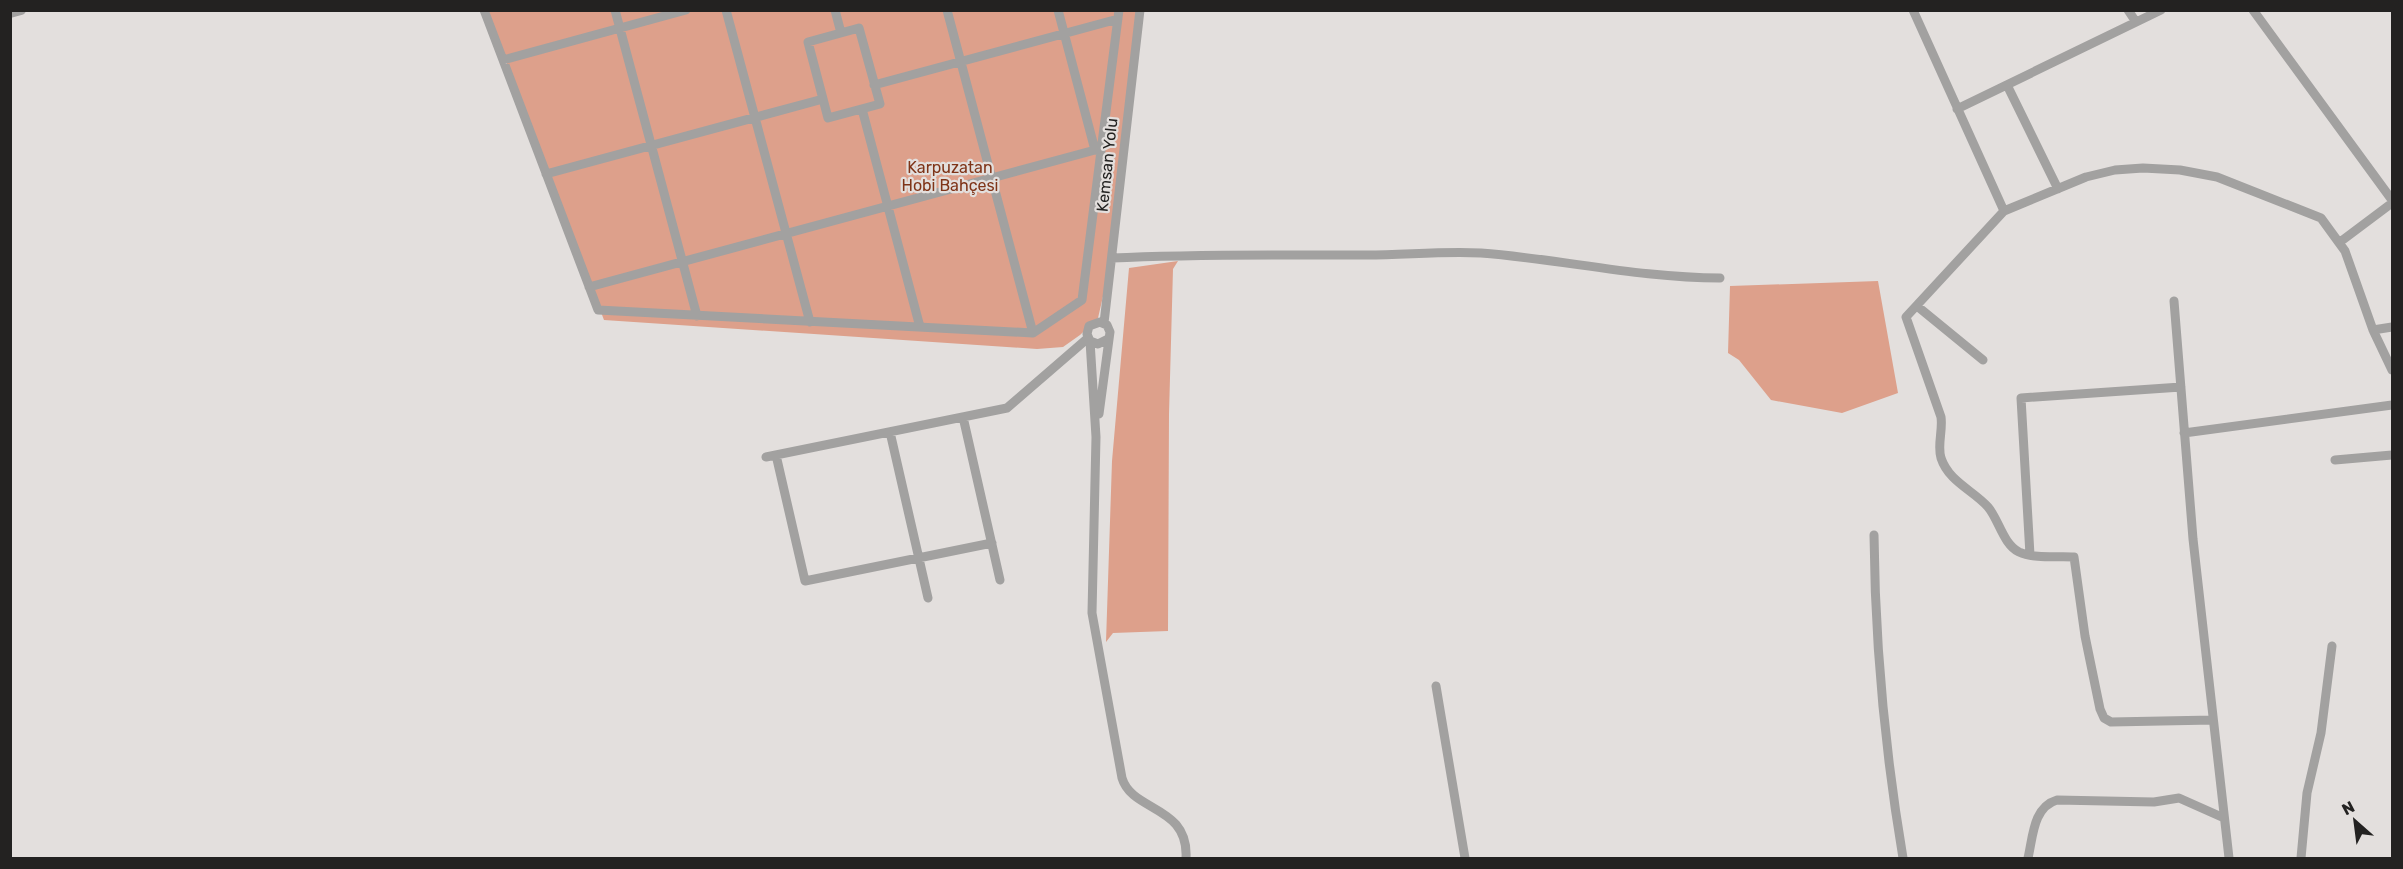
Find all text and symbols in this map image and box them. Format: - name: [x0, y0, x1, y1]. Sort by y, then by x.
- street label: Kemsan Yolu: [1093, 117, 1121, 213]
- park label: Karpuzatan Hobi Bahçesi: [901, 158, 999, 195]
- north arrow: [2325, 791, 2385, 851]
- text: N: [2339, 797, 2358, 819]

